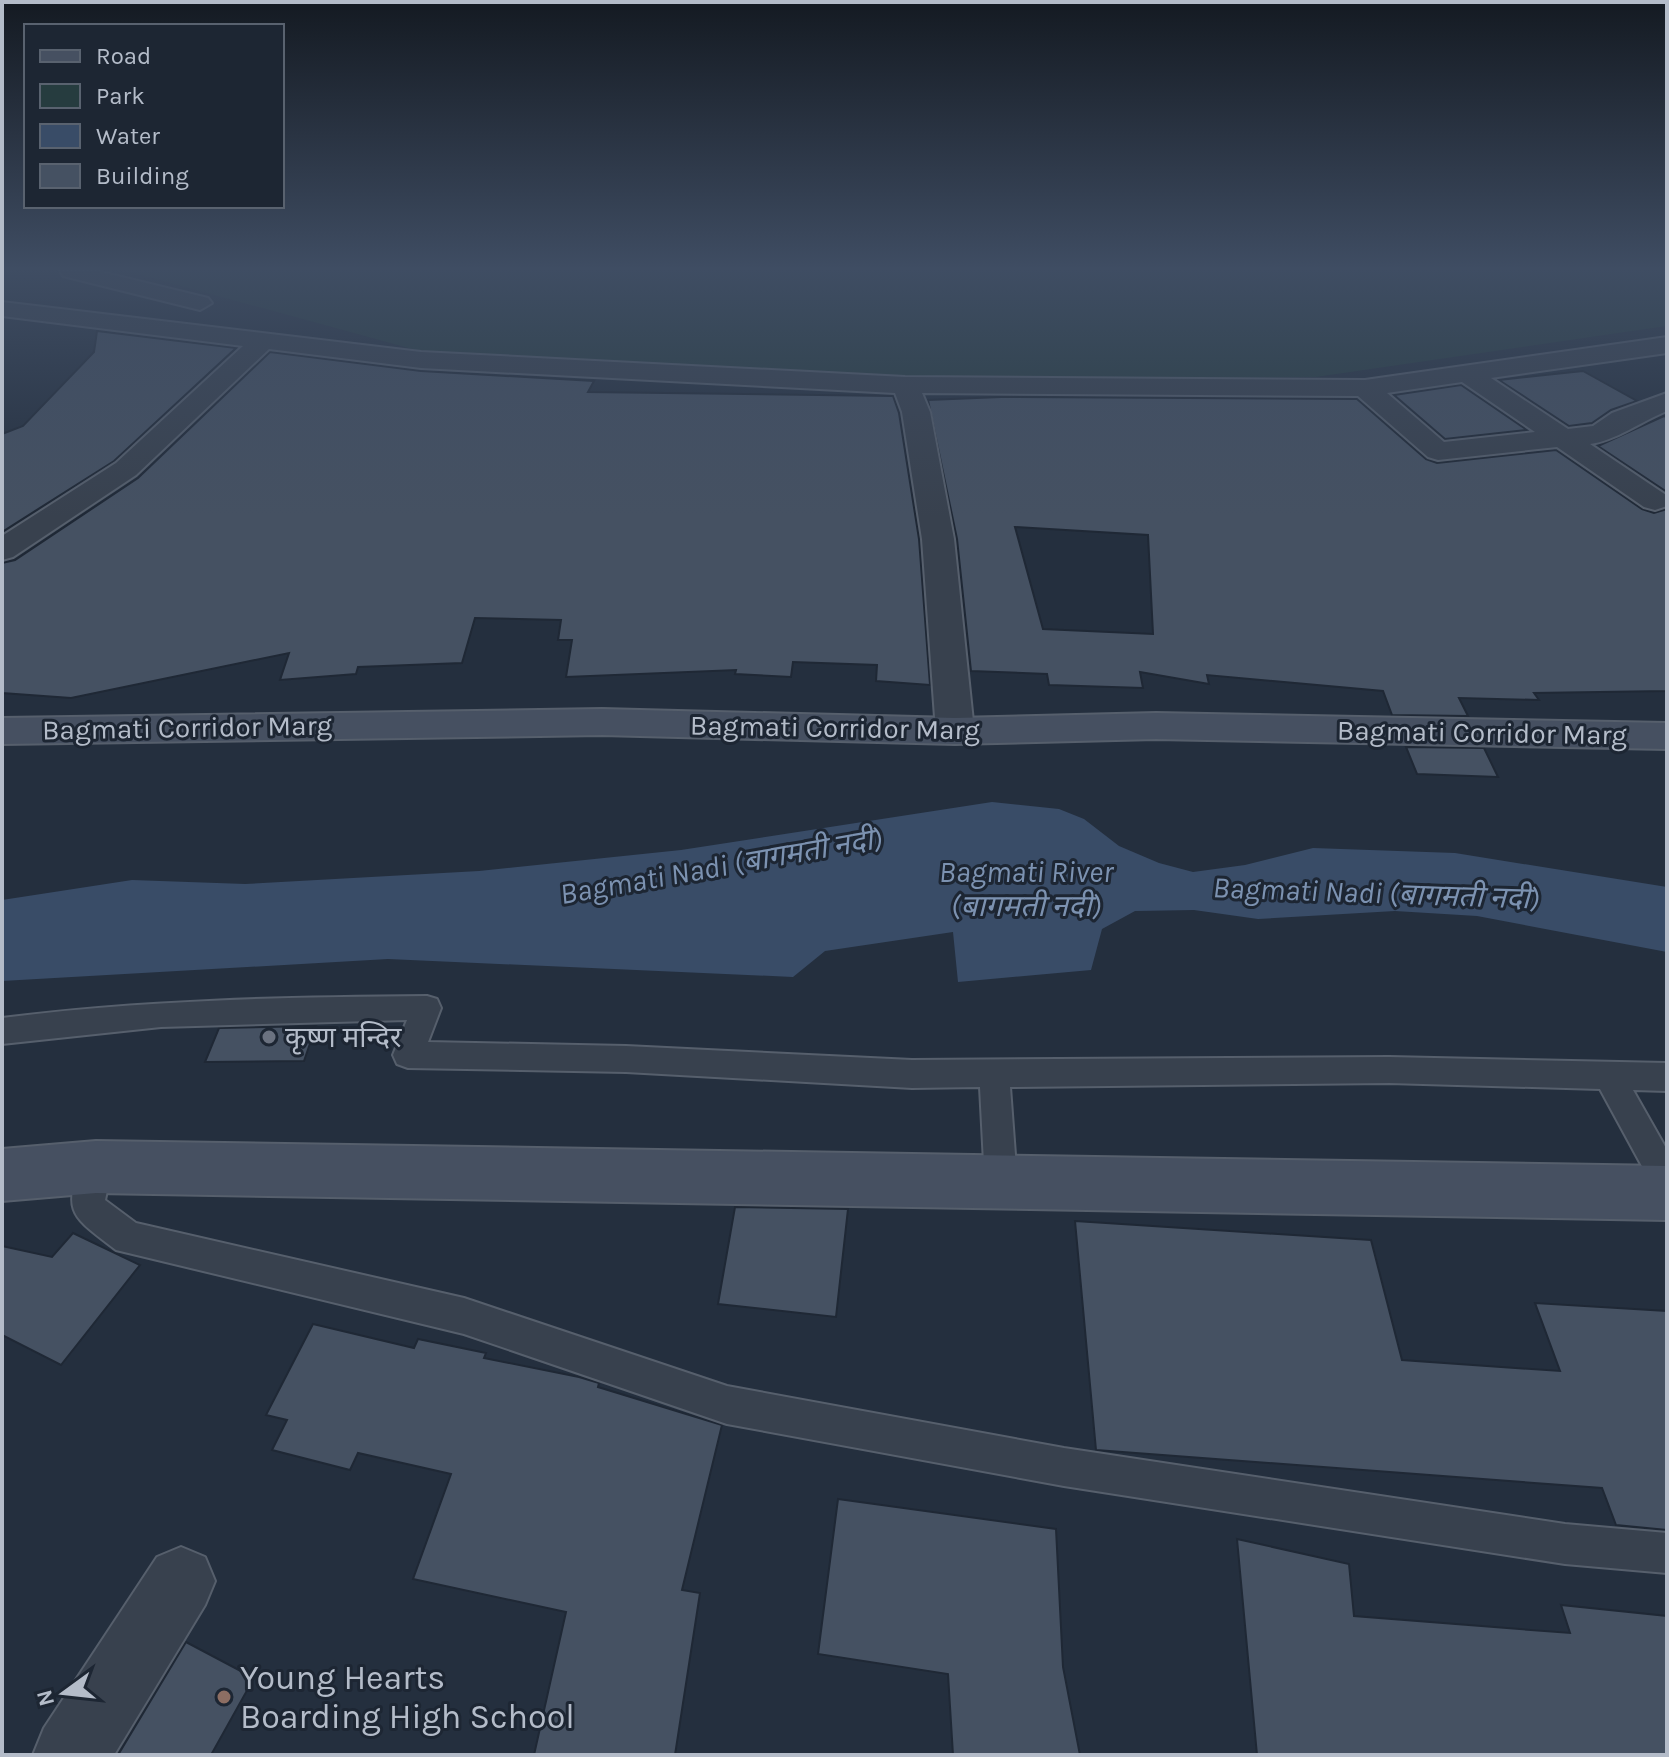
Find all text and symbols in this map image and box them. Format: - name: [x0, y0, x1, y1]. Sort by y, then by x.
- legend: [24, 24, 284, 208]
- text: Road: [96, 42, 151, 70]
- text: Park: [96, 82, 145, 110]
- text: Water: [96, 122, 160, 150]
- text: Building: [96, 162, 189, 190]
- street label: Bagmati Corridor Marg: [42, 708, 333, 747]
- street label: Bagmati Corridor Marg: [690, 708, 980, 747]
- street label: Bagmati Corridor Marg: [1337, 713, 1627, 752]
- water label: Bagmati Nadi (बागमती नदी): [557, 820, 885, 912]
- water label: Bagmati River (बागमती नदी): [939, 854, 1115, 924]
- water label: Bagmati Nadi (बागमती नदी): [1212, 869, 1540, 917]
- place label: कृष्ण मन्दिर: [285, 1021, 402, 1055]
- marker: कृष्ण मन्दिर: [260, 1028, 278, 1046]
- north arrow: [24, 1653, 104, 1733]
- place label: Young Hearts Boarding High School: [240, 1658, 575, 1737]
- text: N: [31, 1687, 60, 1709]
- marker: Young Hearts Boarding High School: [215, 1688, 233, 1706]

